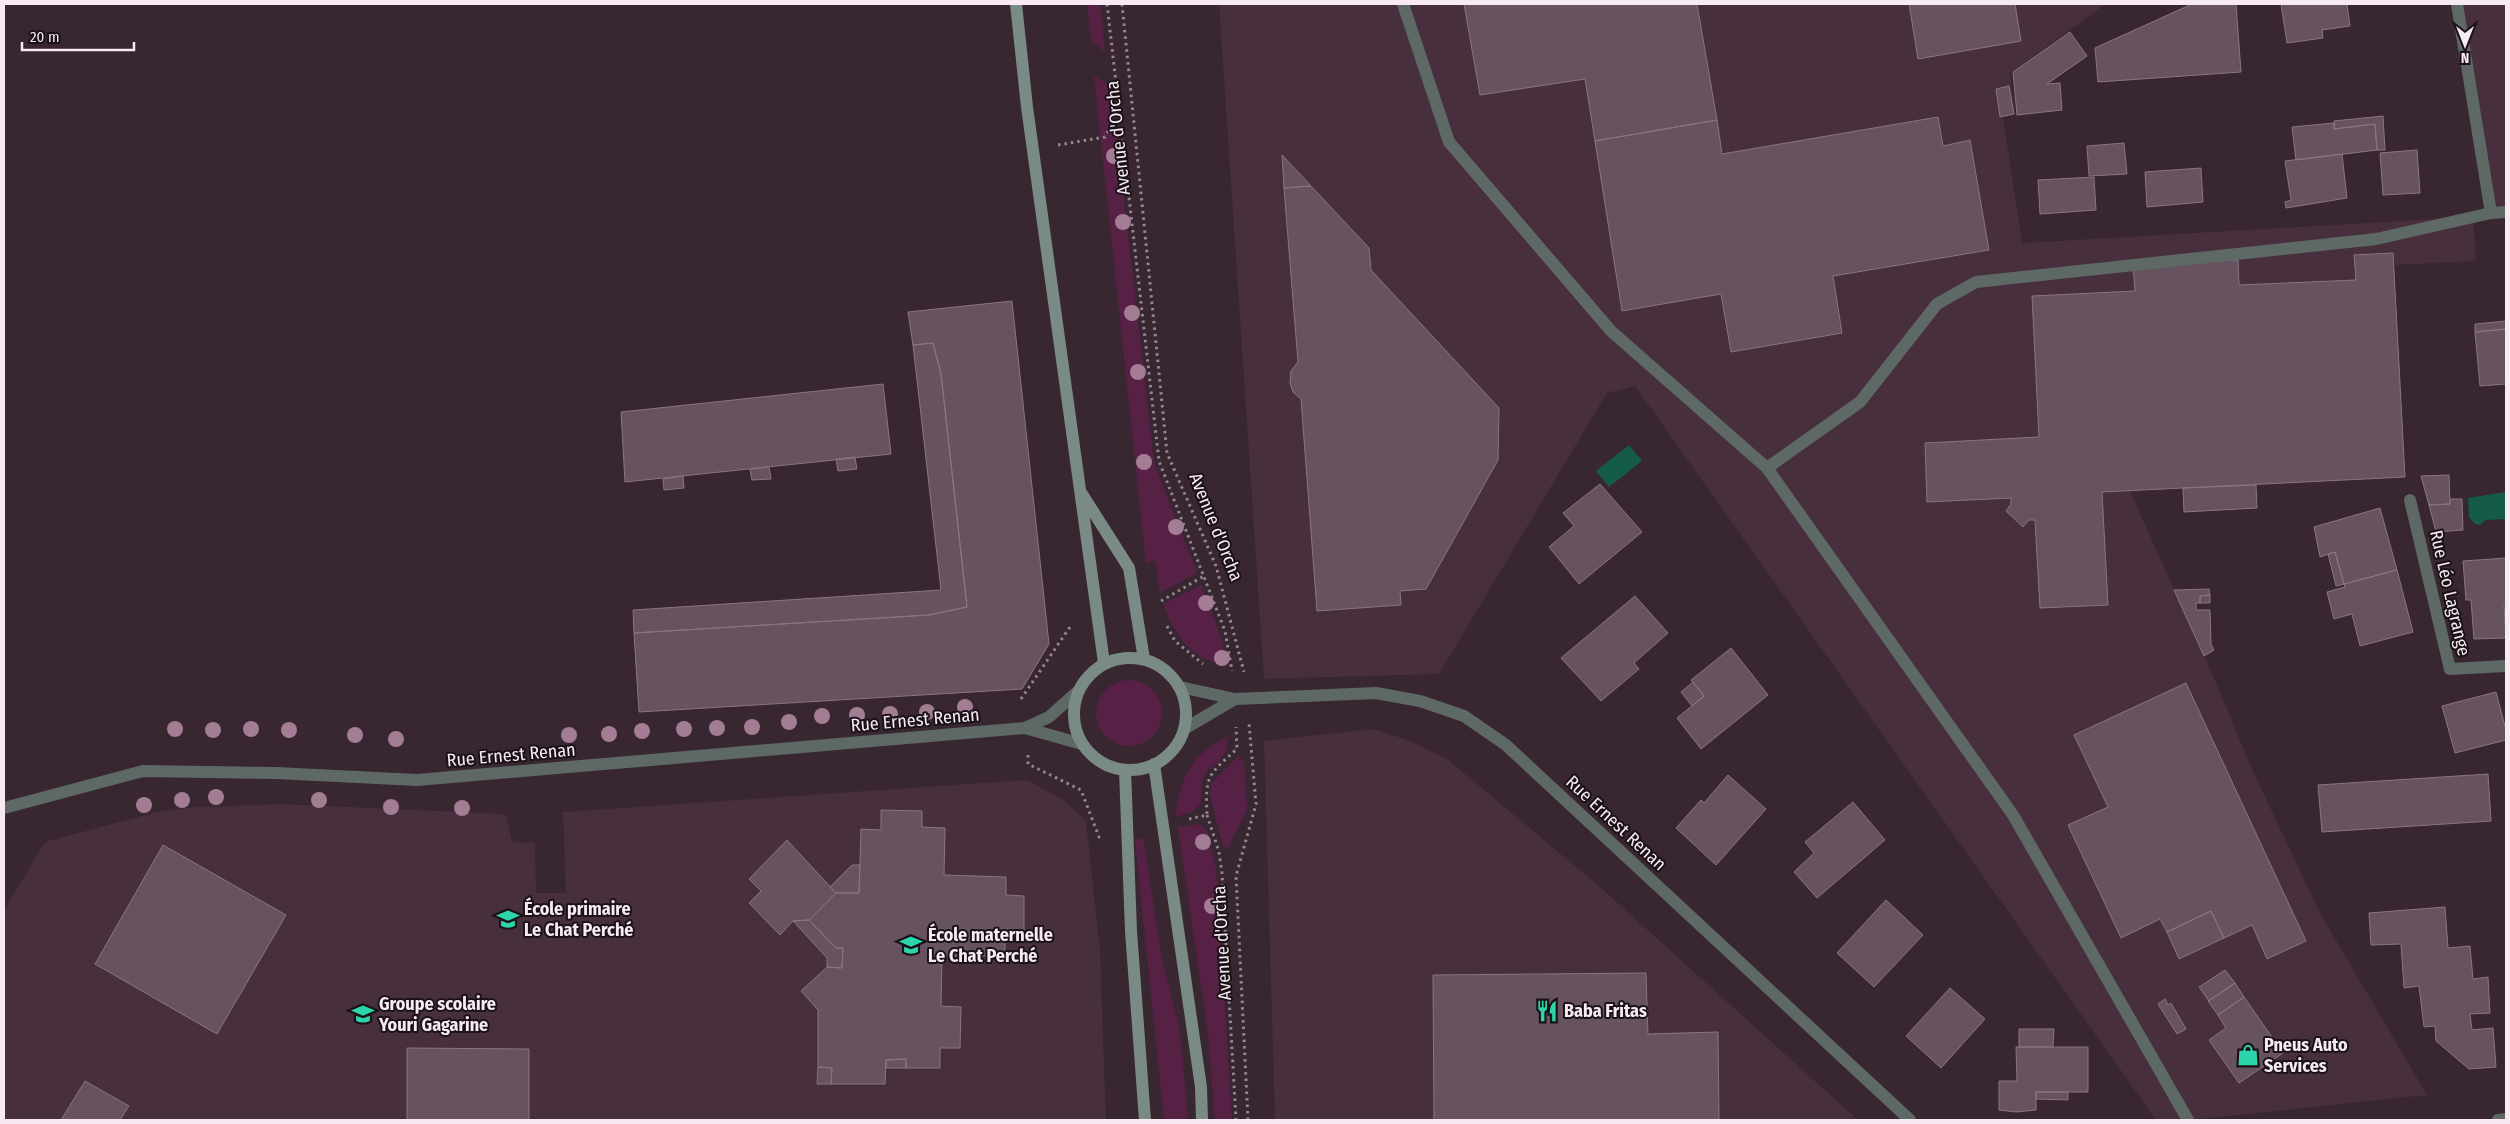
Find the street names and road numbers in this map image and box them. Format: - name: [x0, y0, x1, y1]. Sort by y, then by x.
- street label: Avenue d'Orcha: [1101, 80, 1135, 196]
- street label: Avenue d'Orcha: [1184, 470, 1248, 584]
- street label: Rue Léo Lagrange: [2425, 528, 2475, 658]
- street label: Rue Ernest Renan: [850, 703, 980, 737]
- street label: Rue Ernest Renan: [446, 738, 576, 772]
- street label: Rue Ernest Renan: [1561, 771, 1671, 875]
- street label: Avenue d'Orcha: [1208, 885, 1236, 1001]

